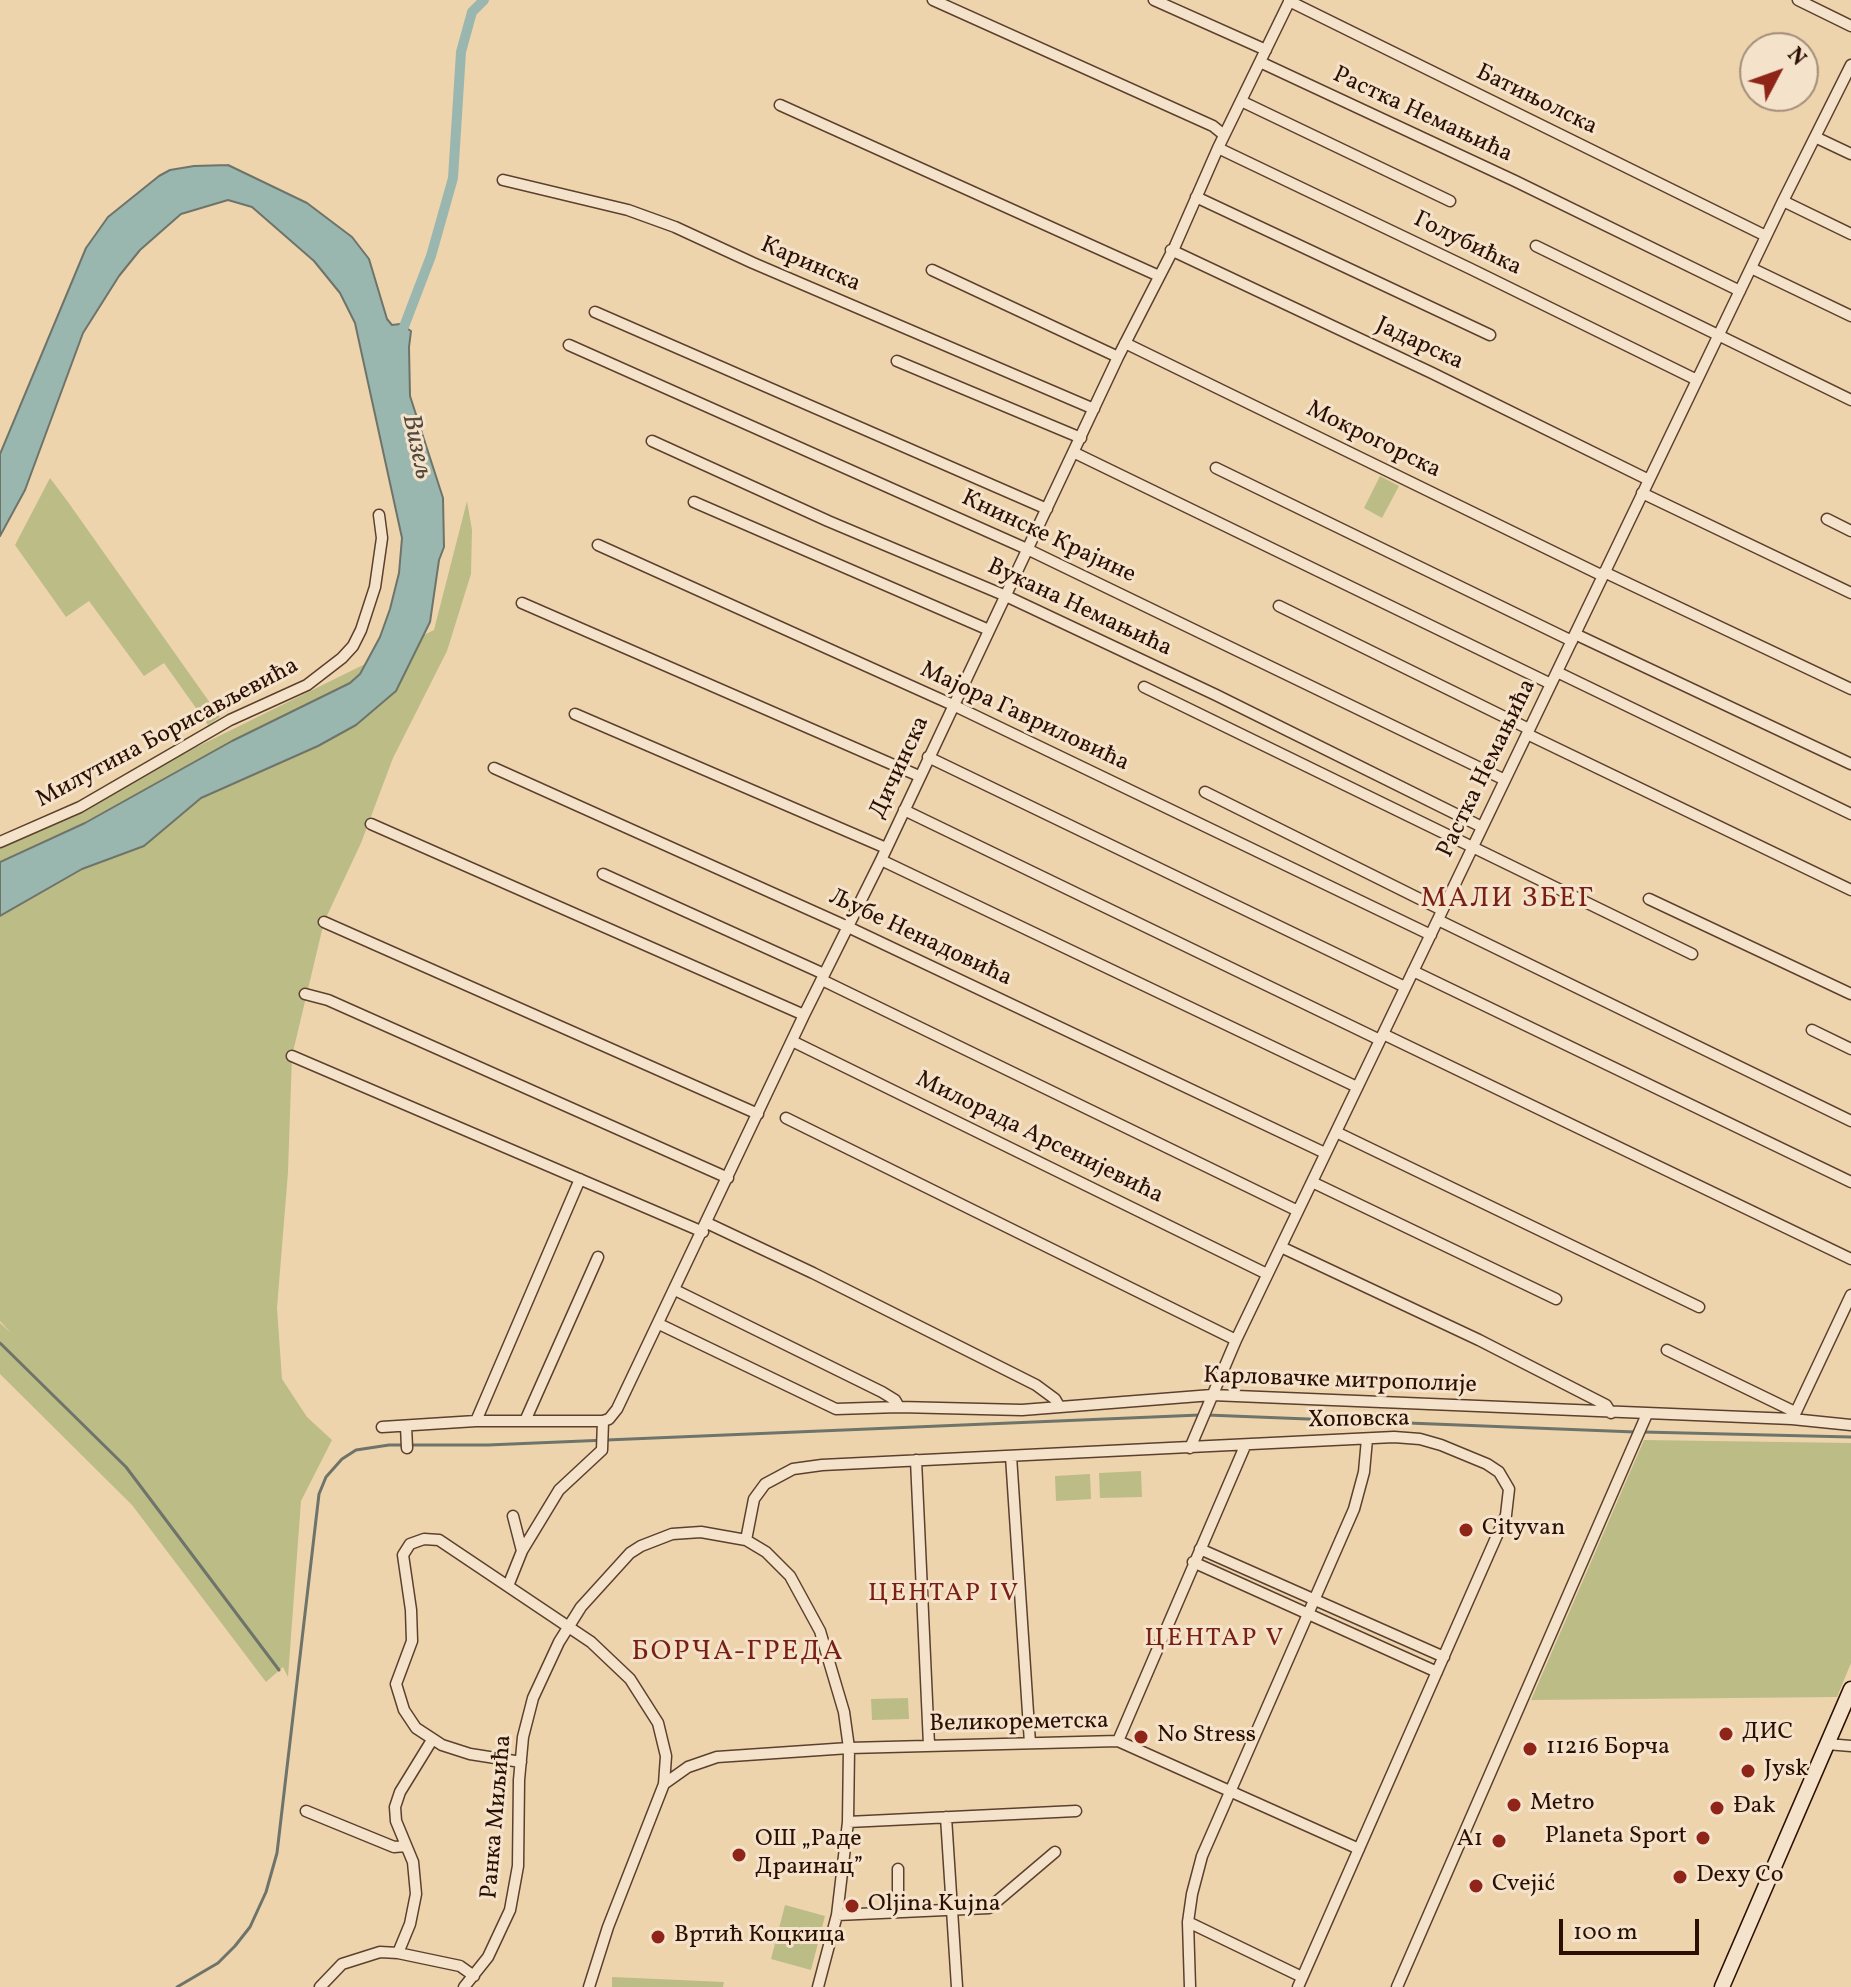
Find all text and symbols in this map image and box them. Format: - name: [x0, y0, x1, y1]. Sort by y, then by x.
- north arrow: [1739, 32, 1819, 112]
- text: N: [1779, 41, 1813, 73]
- street label: Батињолска: [1471, 59, 1601, 143]
- street label: Растка Немањића: [1328, 62, 1516, 170]
- street label: Голубићка: [1408, 206, 1526, 284]
- street label: Каринска: [756, 232, 864, 300]
- street label: Јадарска: [1370, 312, 1468, 378]
- street label: Мокрогорска: [1301, 396, 1445, 486]
- water label: Визељ: [393, 412, 437, 482]
- street label: Книнске Крајине: [956, 485, 1140, 591]
- street label: Вукана Немањића: [982, 554, 1176, 664]
- street label: Милутина Борисављевића: [32, 652, 304, 816]
- street label: Мајора Гавриловића: [915, 657, 1133, 779]
- street label: Растка Немањића: [1432, 675, 1544, 863]
- street label: Дичинска: [865, 712, 937, 824]
- street label: Љубе Ненадовића: [824, 884, 1016, 994]
- district label: МАЛИ ЗБЕГ: [1420, 884, 1596, 918]
- street label: Милорада Арсенијевића: [910, 1066, 1168, 1212]
- street label: Карловачке митрополије: [1203, 1363, 1477, 1401]
- street label: Хоповска: [1308, 1406, 1410, 1436]
- place label: Cityvan: [1482, 1516, 1565, 1544]
- marker: Cityvan: [1457, 1521, 1475, 1539]
- district label: ЦЕНТАР IV: [868, 1579, 1020, 1611]
- district label: ЦЕНТАР V: [1145, 1624, 1285, 1656]
- district label: БОРЧА-ГРЕДА: [632, 1637, 844, 1671]
- street label: Великореметска: [929, 1708, 1109, 1740]
- place label: ДИС: [1742, 1720, 1793, 1748]
- place label: No Stress: [1157, 1723, 1256, 1751]
- marker: ДИС: [1717, 1725, 1735, 1743]
- marker: No Stress: [1132, 1728, 1150, 1746]
- street label: Ранка Миљића: [476, 1734, 520, 1900]
- place label: 11216 Борча: [1546, 1735, 1670, 1763]
- marker: 11216 Борча: [1521, 1740, 1539, 1758]
- place label: Jysk: [1764, 1757, 1808, 1785]
- marker: Jysk: [1739, 1762, 1757, 1780]
- place label: Metro: [1530, 1791, 1594, 1819]
- place label: Đak: [1733, 1794, 1776, 1822]
- marker: Metro: [1505, 1796, 1523, 1814]
- marker: Đak: [1708, 1799, 1726, 1817]
- place label: Planeta Sport: [1545, 1824, 1687, 1852]
- place label: ОШ „Раде Драинац”: [755, 1827, 863, 1883]
- place label: A1: [1457, 1827, 1483, 1855]
- marker: Planeta Sport: [1694, 1829, 1712, 1847]
- marker: A1: [1490, 1832, 1508, 1850]
- marker: ОШ „Раде Драинац”: [730, 1846, 748, 1864]
- place label: Dexy Co: [1696, 1863, 1784, 1891]
- marker: Dexy Co: [1671, 1868, 1689, 1886]
- place label: Cvejić: [1492, 1872, 1555, 1900]
- marker: Cvejić: [1467, 1877, 1485, 1895]
- place label: Oljina Kujna: [868, 1892, 1001, 1920]
- marker: Oljina Kujna: [843, 1897, 861, 1915]
- scale bar: [1563, 1903, 1703, 1953]
- text: 100 m: [1573, 1916, 1638, 1950]
- place label: Вртић Коцкица: [674, 1923, 846, 1951]
- marker: Вртић Коцкица: [649, 1928, 667, 1946]

